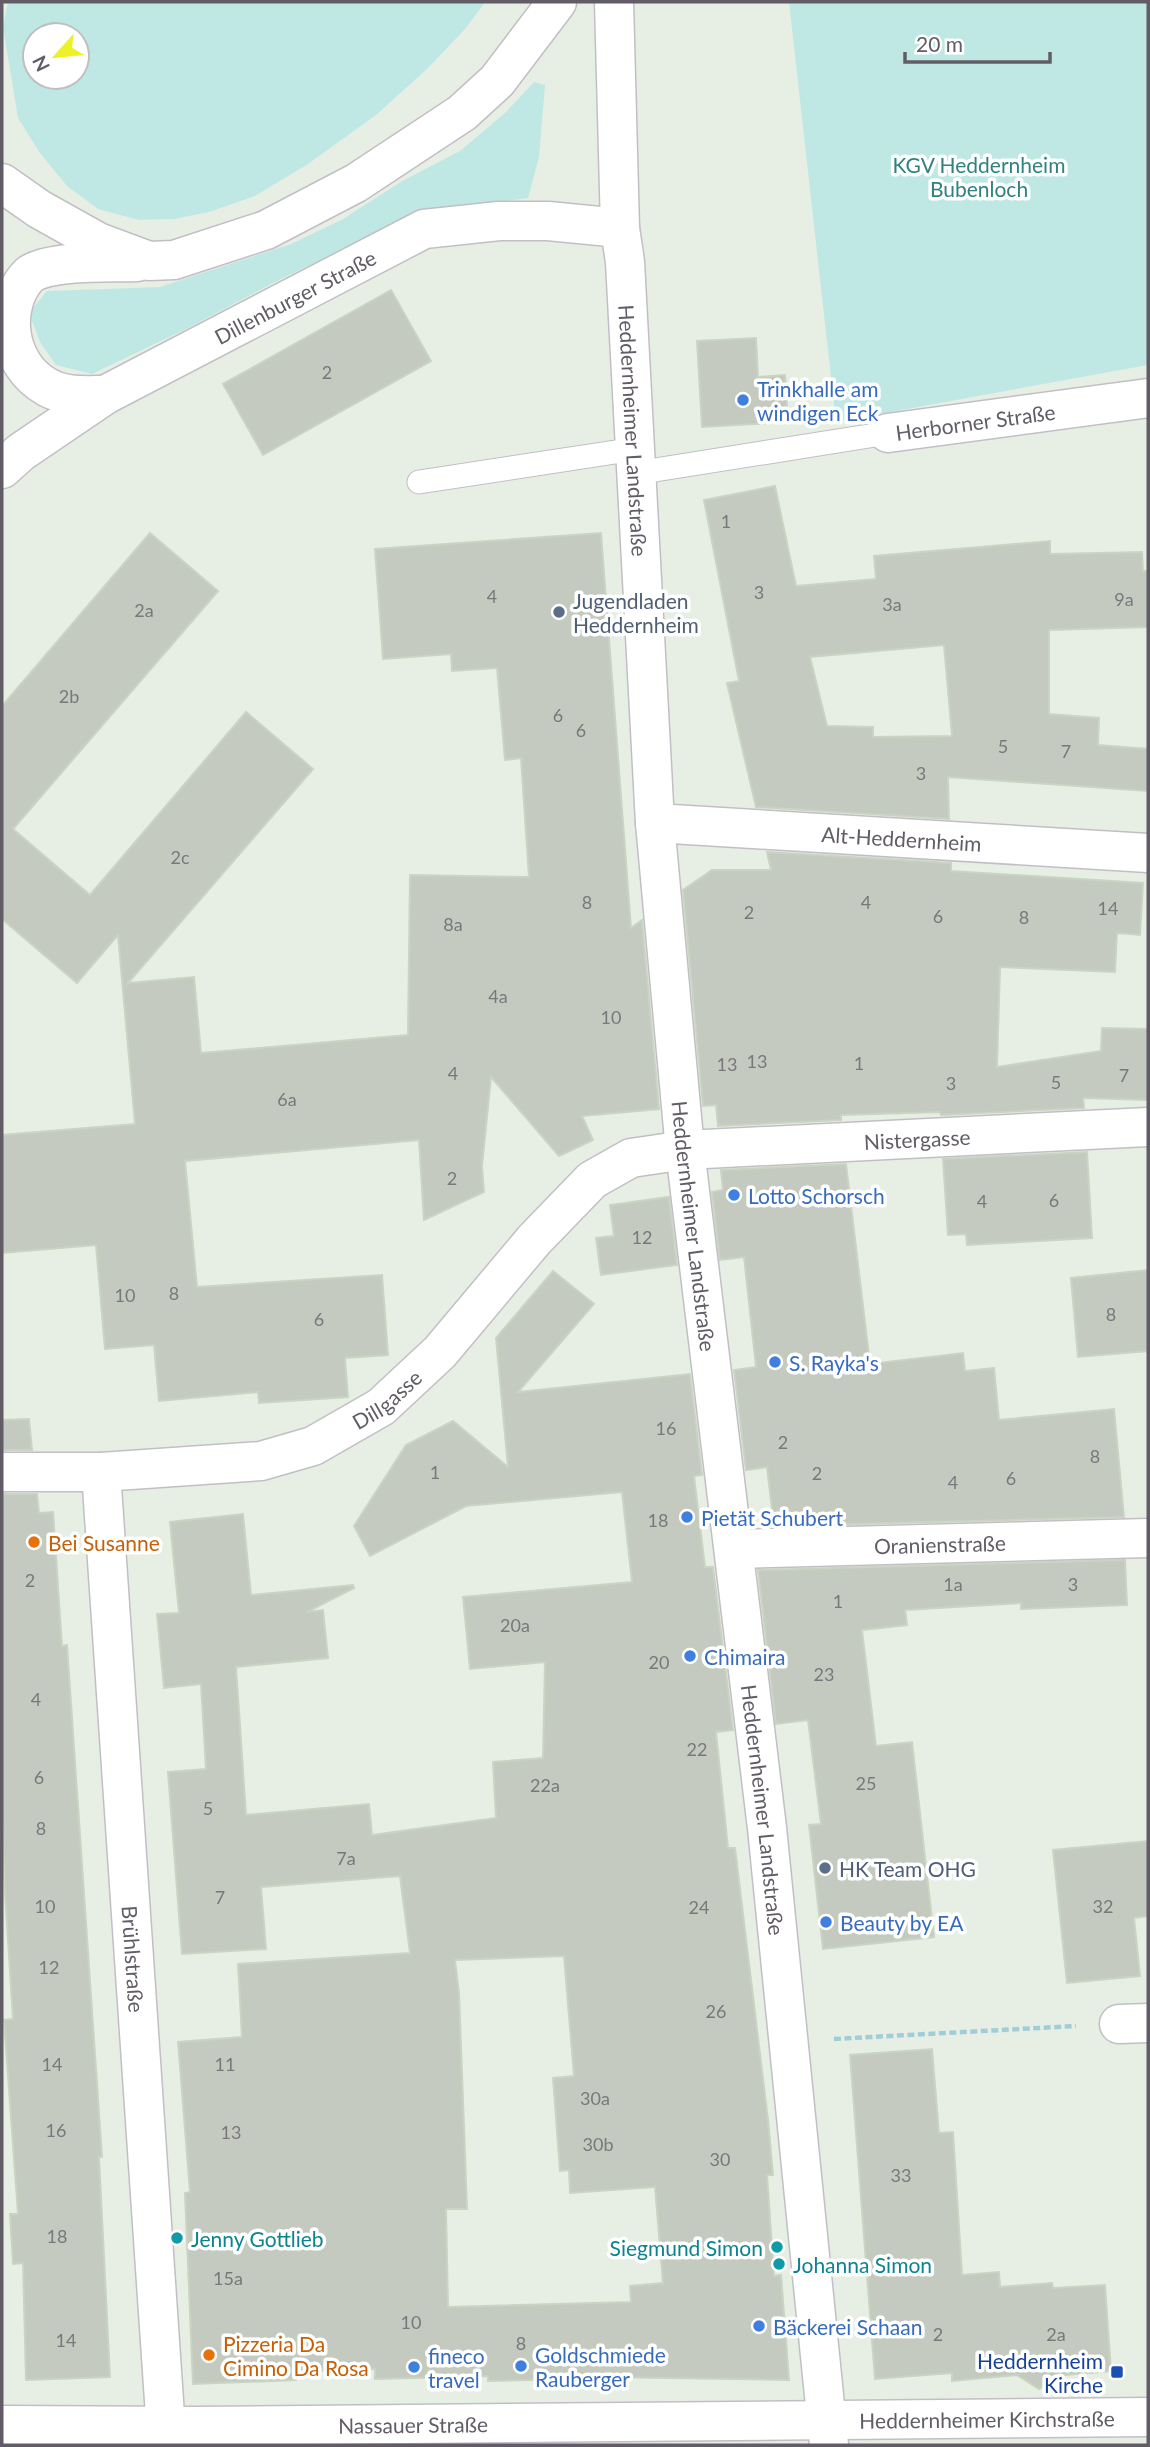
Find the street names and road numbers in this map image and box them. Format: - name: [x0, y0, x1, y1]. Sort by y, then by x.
- street label: Dillenburger Straße: [210, 244, 380, 349]
- street label: Heddernheimer Landstraße: [615, 304, 653, 557]
- street label: Herborner Straße: [894, 398, 1057, 444]
- street label: Alt-Heddernheim: [821, 821, 982, 855]
- street label: Heddernheimer Landstraße: [668, 1099, 722, 1353]
- street label: Nistergasse: [863, 1123, 971, 1154]
- street label: Dillgasse: [347, 1364, 426, 1434]
- street label: Oranienstraße: [874, 1529, 1006, 1558]
- street label: Heddernheimer Landstraße: [737, 1683, 790, 1936]
- street label: Brühlstraße: [118, 1905, 150, 2013]
- street label: Heddernheimer Kirchstraße: [859, 2405, 1115, 2432]
- street label: Nassauer Straße: [338, 2411, 488, 2437]

